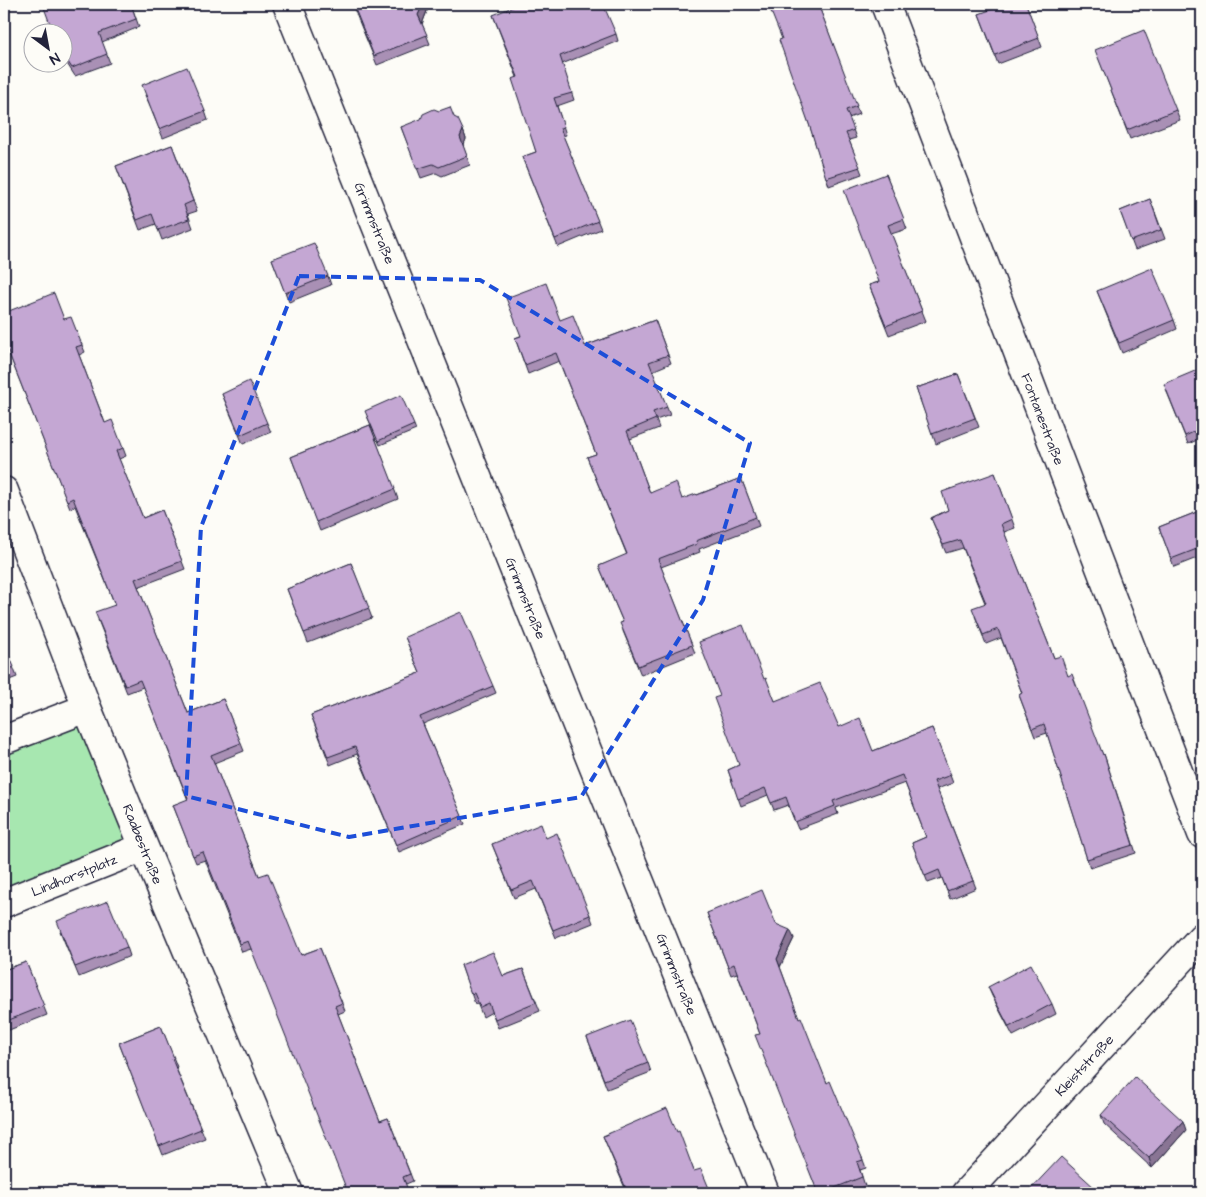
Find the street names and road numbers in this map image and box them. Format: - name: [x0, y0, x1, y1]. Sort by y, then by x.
- street label: Grimmstraße: [349, 180, 400, 268]
- street label: Fontanestraße: [1015, 370, 1069, 469]
- street label: Grimmstraße: [500, 555, 551, 643]
- street label: Raabestraße: [117, 801, 167, 888]
- street label: Lindhorstplatz: [28, 850, 120, 902]
- street label: Grimmstraße: [651, 931, 702, 1019]
- street label: Kleiststraße: [1051, 1030, 1119, 1101]

